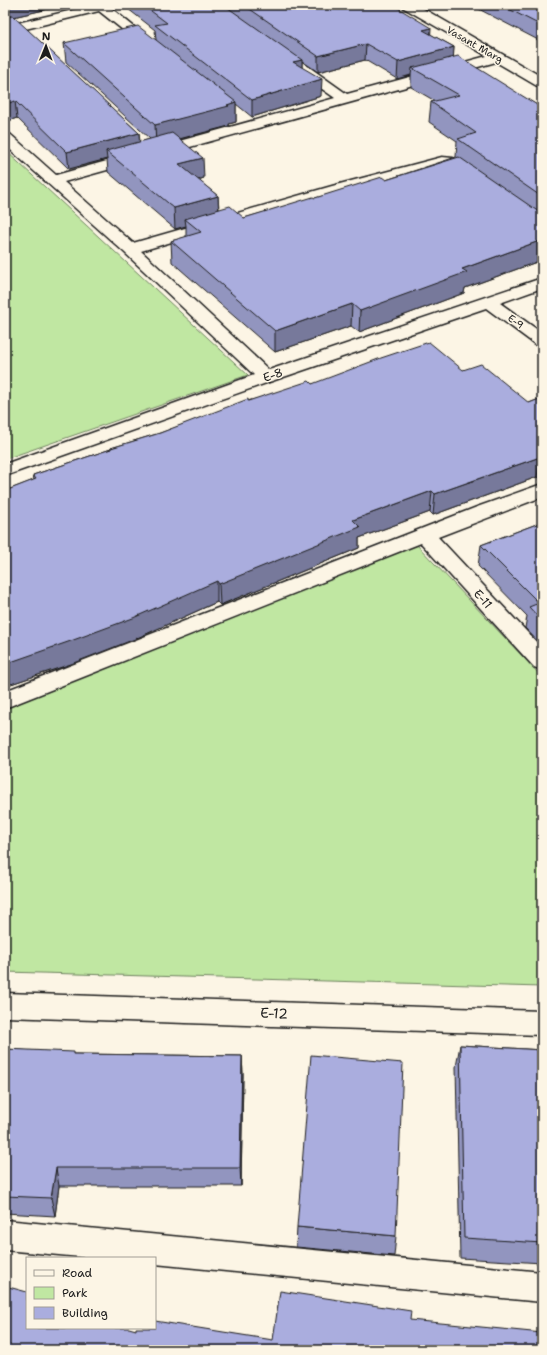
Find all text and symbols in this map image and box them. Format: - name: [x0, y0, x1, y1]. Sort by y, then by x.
- street label: Vasant Marg: [444, 23, 505, 66]
- north arrow: [26, 26, 66, 66]
- text: N: [42, 29, 51, 44]
- street label: E-9: [505, 311, 526, 332]
- street label: E-8: [261, 364, 285, 386]
- street label: E-11: [470, 586, 496, 612]
- street label: E-12: [260, 1004, 288, 1022]
- legend: [26, 1257, 156, 1329]
- text: Road: [62, 1265, 93, 1281]
- text: Park: [62, 1285, 88, 1301]
- text: Building: [62, 1305, 108, 1321]

